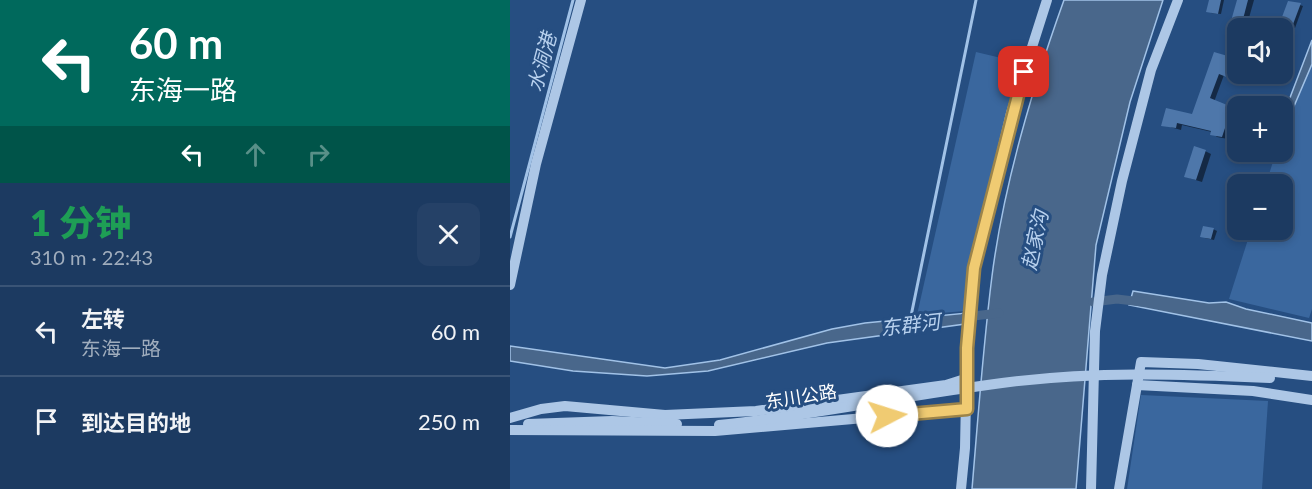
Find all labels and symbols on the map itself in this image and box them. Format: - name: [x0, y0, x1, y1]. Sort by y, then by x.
- water label: 水洞港: [522, 27, 561, 94]
- pin: [998, 46, 1049, 97]
- water label: 赵家沟: [1016, 206, 1052, 272]
- water label: 东群河: [879, 308, 945, 340]
- street label: 东川公路: [764, 380, 838, 412]
- position arrow: [855, 384, 919, 448]

